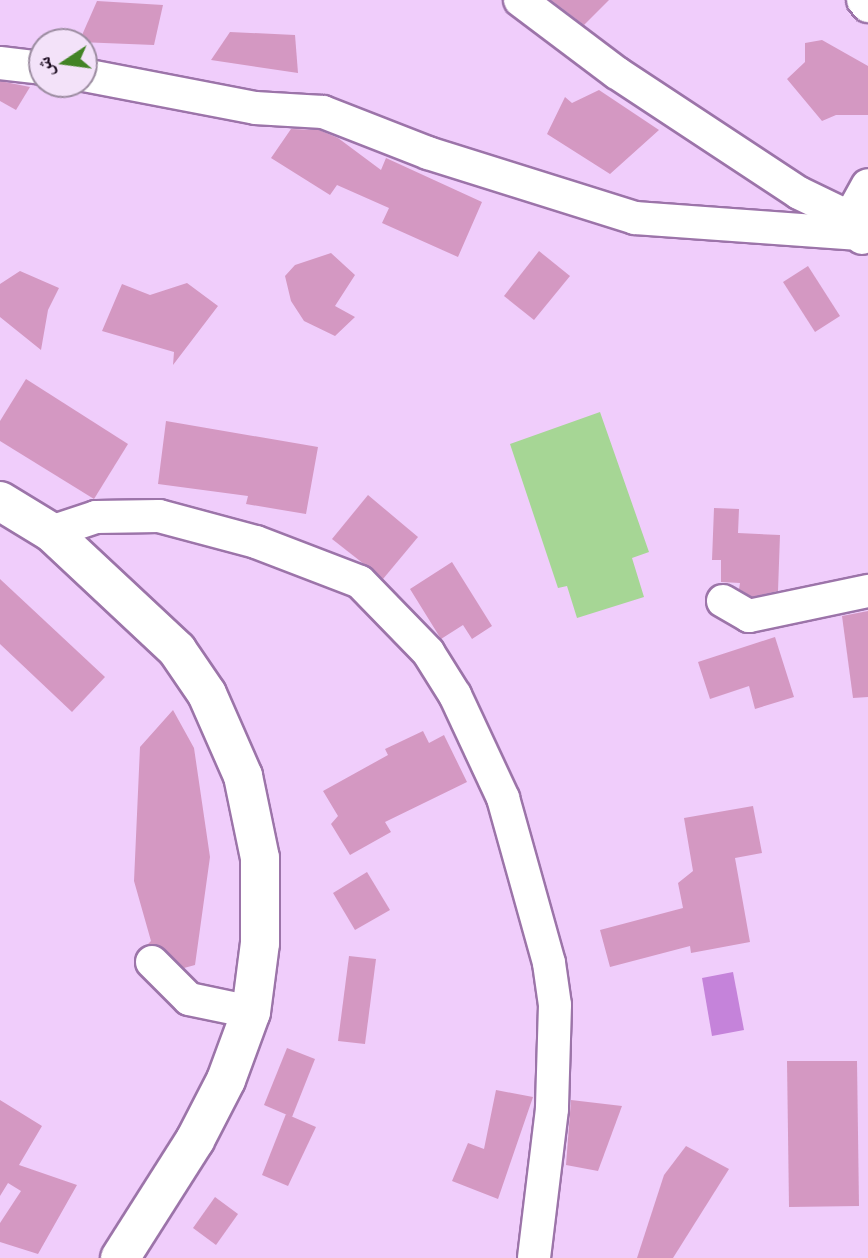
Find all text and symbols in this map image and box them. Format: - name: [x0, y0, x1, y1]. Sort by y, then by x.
- north arrow: [28, 28, 98, 98]
- text: ش: [31, 55, 58, 80]

